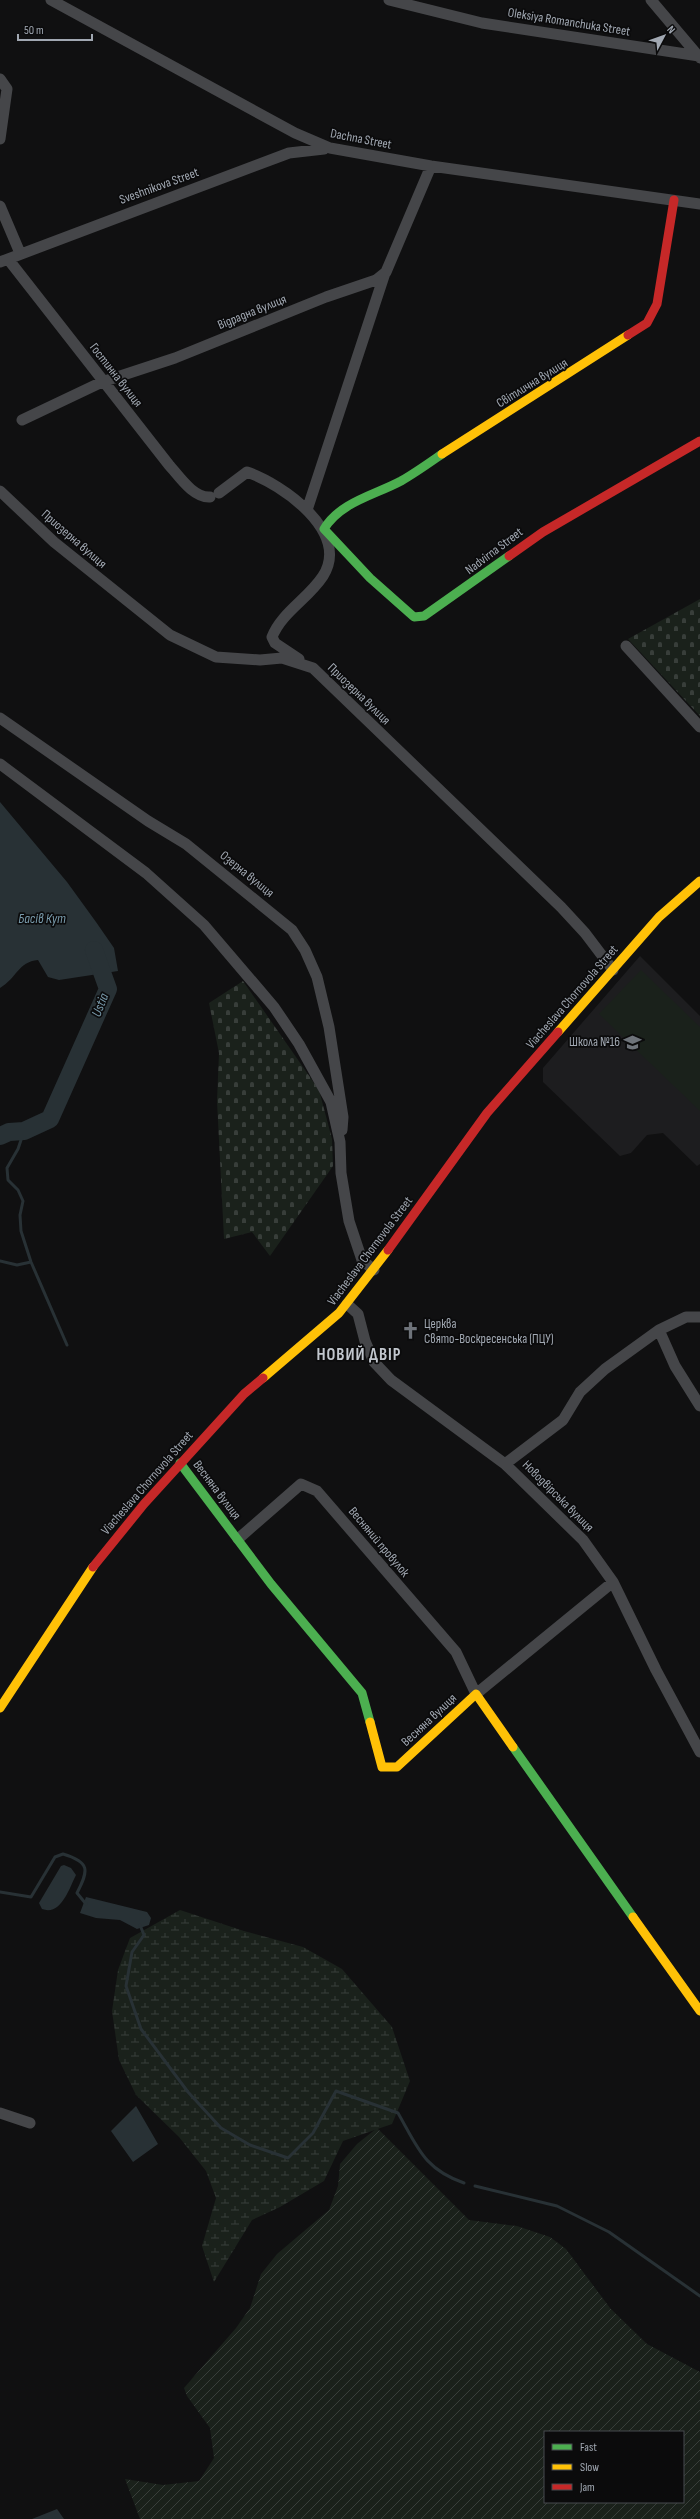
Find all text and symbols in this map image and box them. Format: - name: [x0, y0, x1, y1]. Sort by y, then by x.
- street label: Oleksiya Romanchuka Street: [507, 4, 631, 40]
- scale bar: [18, 16, 92, 42]
- north arrow: [644, 16, 684, 56]
- text: 50 m: [24, 23, 44, 38]
- text: N: [664, 23, 678, 36]
- street label: Dachna Street: [329, 125, 393, 153]
- street label: Sveshnikova Street: [117, 164, 201, 208]
- street label: Відрадна вулиця: [215, 291, 289, 333]
- street label: Гостинна вулиця: [86, 340, 146, 410]
- street label: Світлична вулиця: [493, 355, 571, 411]
- street label: Приозерна вулиця: [38, 506, 110, 572]
- street label: Nadvirna Street: [462, 524, 526, 578]
- street label: Приозерна вулиця: [324, 660, 394, 728]
- street label: Озерна вулиця: [217, 847, 277, 901]
- water label: Басів Кут: [18, 910, 66, 927]
- street label: Viacheslava Chornovola Street: [523, 942, 621, 1052]
- water label: Ustia: [88, 990, 113, 1019]
- school or university icon: Школа №16: [623, 1032, 643, 1052]
- place label: Школа №16: [569, 1034, 620, 1050]
- street label: Viacheslava Chornovola Street: [324, 1193, 416, 1309]
- place label: Церква Свято-Воскресенська (ПЦУ): [424, 1316, 554, 1347]
- church icon: Церква Свято-Воскресенська (ПЦУ): [401, 1321, 421, 1341]
- district label: НОВИЙ ДВІР: [316, 1345, 402, 1365]
- street label: Viacheslava Chornovola Street: [98, 1428, 196, 1538]
- street label: Весняна вулиця: [190, 1457, 244, 1523]
- street label: Новодвірська вулиця: [519, 1457, 597, 1535]
- street label: Весняний провулок: [345, 1504, 413, 1580]
- street label: Весняна вулиця: [398, 1690, 460, 1750]
- legend: [544, 2431, 684, 2503]
- text: Fast: [580, 2440, 597, 2455]
- text: Slow: [580, 2460, 599, 2475]
- text: Jam: [579, 2480, 595, 2495]

